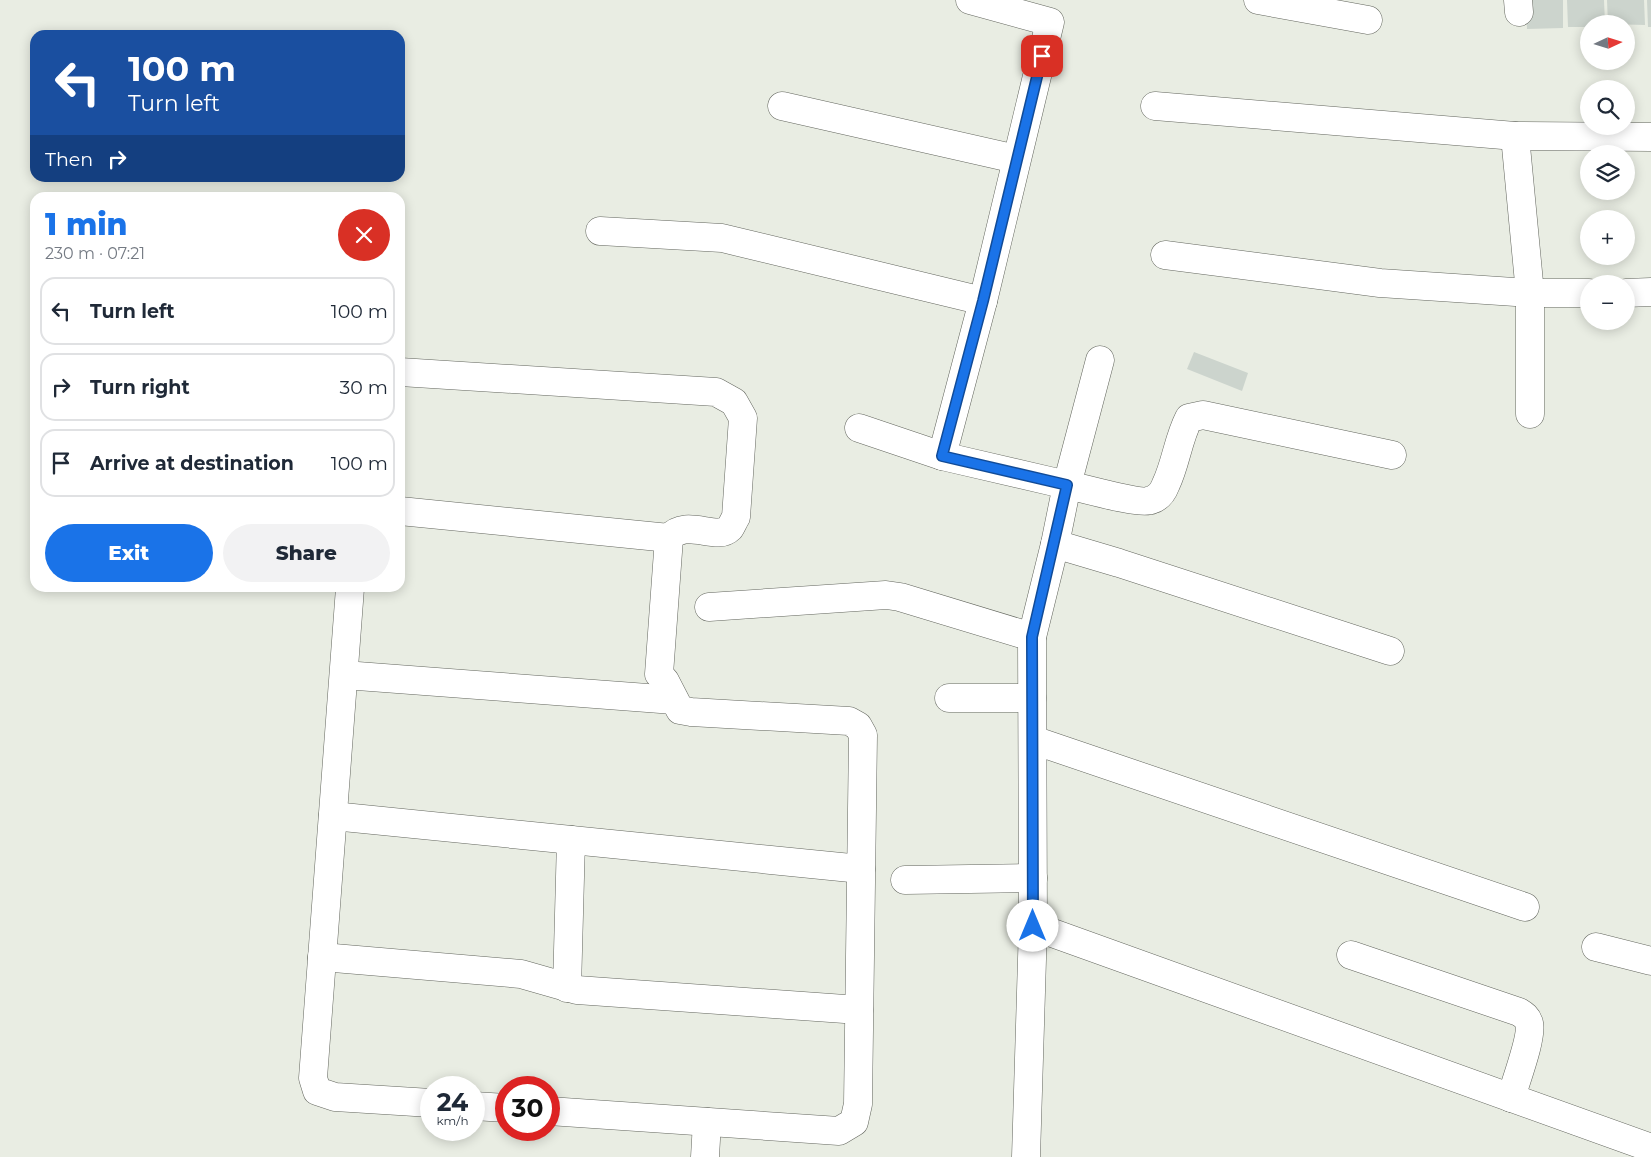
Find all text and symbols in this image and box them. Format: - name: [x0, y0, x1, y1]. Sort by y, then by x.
- north arrow: [1580, 15, 1635, 70]
- map controls: [1580, 15, 1635, 330]
- pin: [1021, 35, 1063, 77]
- icon: arrive: [1028, 42, 1056, 70]
- text: 100 m: [128, 47, 236, 90]
- icon: left: [45, 50, 110, 115]
- button: search: [1580, 80, 1635, 135]
- text: Turn left: [128, 90, 220, 117]
- icon: right: [103, 145, 131, 173]
- button: layers: [1580, 145, 1635, 200]
- text: Then: [45, 148, 93, 171]
- text: 1 min: [45, 206, 128, 243]
- button: close: [338, 209, 390, 261]
- button: +: [1580, 210, 1635, 265]
- text: 230 m · 07:21: [45, 244, 145, 263]
- button: −: [1580, 275, 1635, 330]
- icon: left: [47, 297, 75, 325]
- text: Turn left: [90, 300, 175, 323]
- text: 100 m: [331, 300, 388, 323]
- icon: right: [47, 373, 75, 401]
- text: Turn right: [90, 376, 190, 399]
- text: 30 m: [340, 376, 388, 399]
- icon: arrive: [47, 449, 75, 477]
- text: Arrive at destination: [90, 452, 294, 475]
- text: 100 m: [331, 452, 388, 475]
- button: Exit: [45, 524, 213, 582]
- button: Share: [223, 524, 390, 582]
- position arrow: [1006, 899, 1058, 951]
- speed limit sign: 30: [495, 1076, 560, 1141]
- text: 24: [437, 1087, 468, 1117]
- text: km/h: [436, 1113, 469, 1128]

